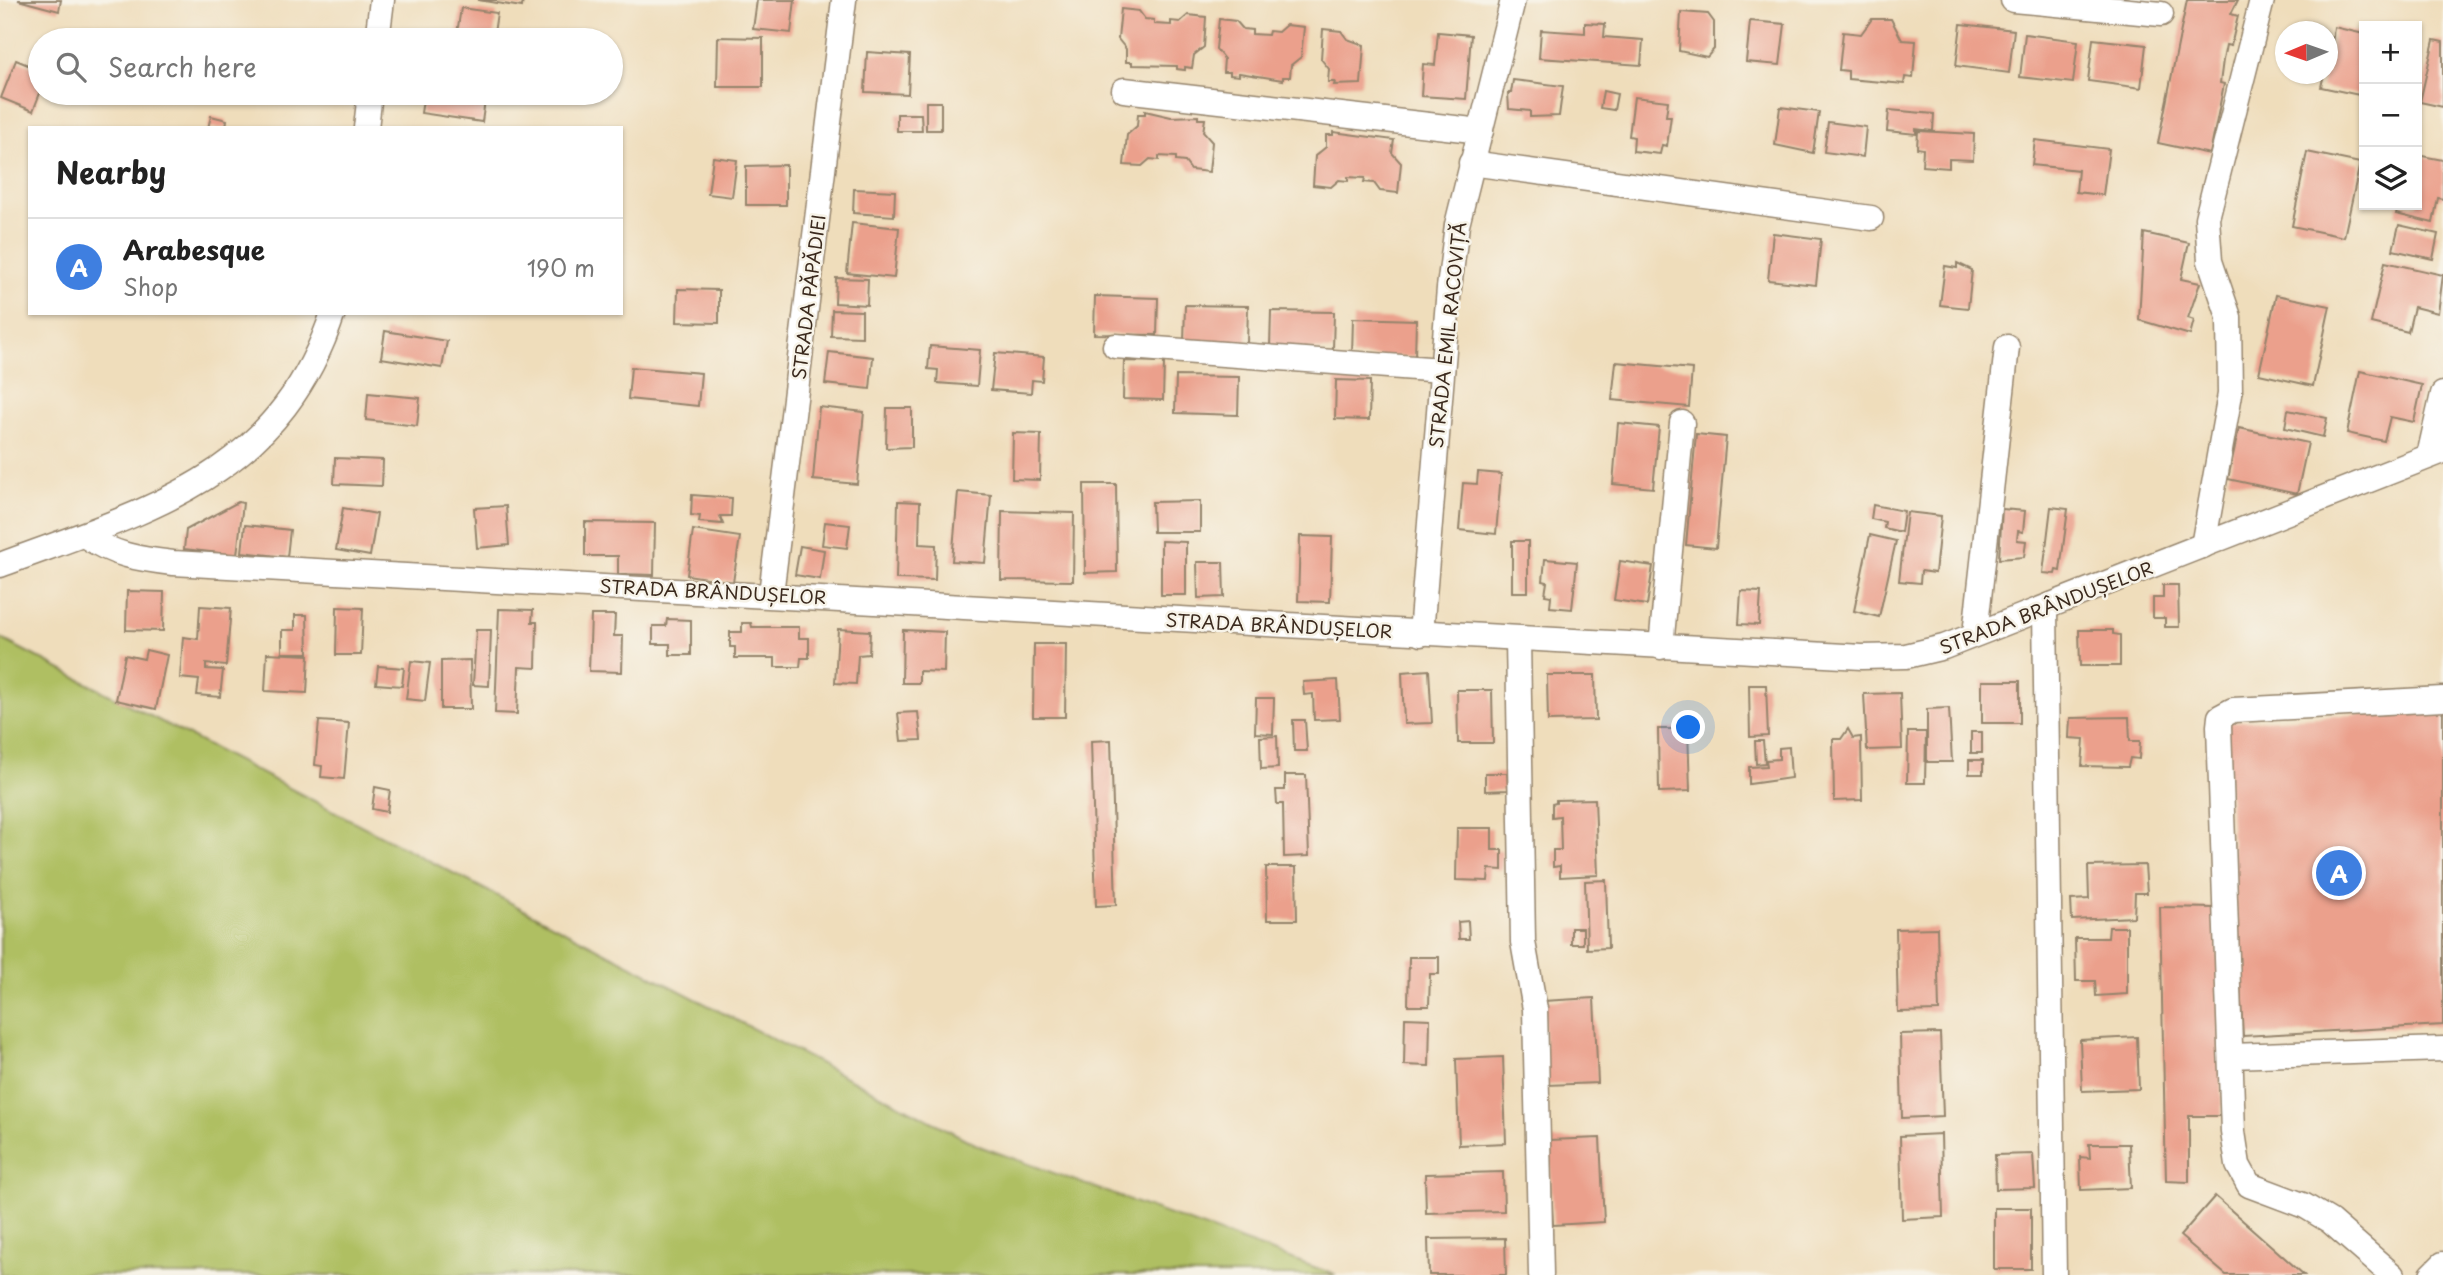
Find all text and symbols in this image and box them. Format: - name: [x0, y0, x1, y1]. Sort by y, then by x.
- north arrow: [2275, 21, 2338, 84]
- map controls: [2359, 21, 2422, 210]
- button: +: [2359, 21, 2422, 84]
- search box: [28, 28, 623, 105]
- text: Search here: [108, 47, 257, 86]
- icon: search: [52, 48, 90, 86]
- button: −: [2359, 84, 2422, 147]
- button: layers: [2359, 147, 2422, 210]
- text: Nearby: [56, 149, 166, 194]
- street label: STRADA PĂPĂDIEI: [784, 213, 832, 381]
- street label: STRADA EMIL RACOVIȚĂ: [1422, 221, 1472, 449]
- text: Arabesque: [123, 230, 265, 269]
- text: A: [70, 250, 88, 285]
- text: 190 m: [527, 250, 595, 285]
- text: Shop: [123, 269, 178, 304]
- street label: STRADA BRÂNDUȘELOR: [1935, 554, 2157, 660]
- street label: STRADA BRÂNDUȘELOR: [599, 572, 827, 610]
- street label: STRADA BRÂNDUȘELOR: [1165, 606, 1393, 644]
- your location: [1671, 710, 1705, 744]
- pin: A: [2316, 847, 2362, 899]

